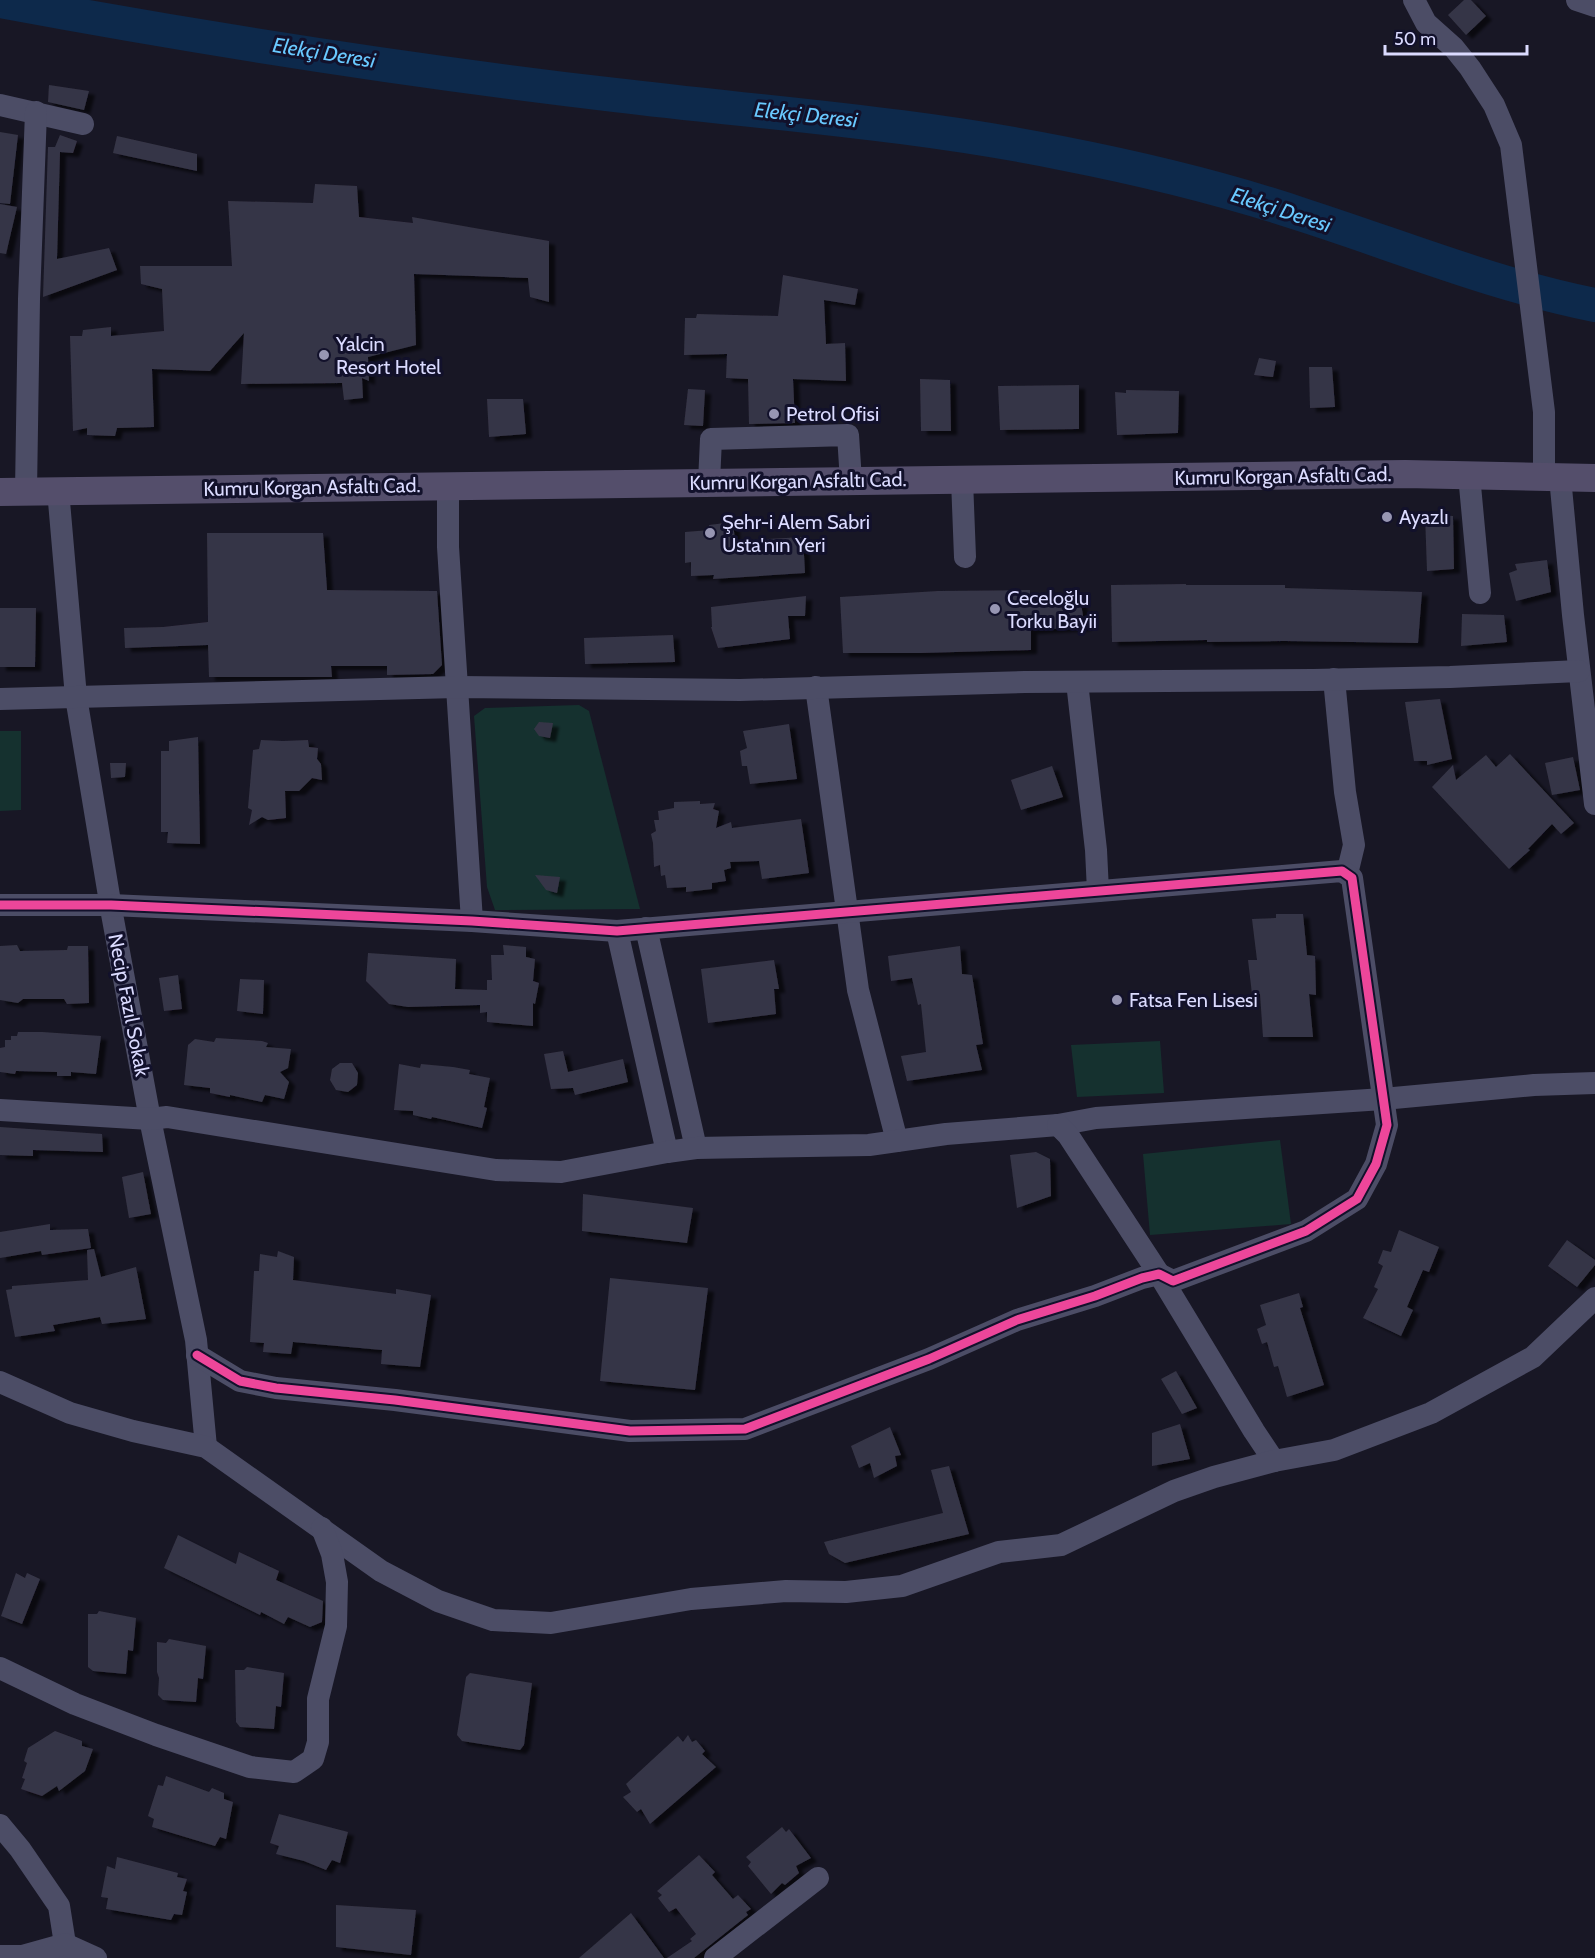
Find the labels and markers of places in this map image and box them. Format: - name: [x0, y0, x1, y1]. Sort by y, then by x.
- place label: Yalcin Resort Hotel: [335, 332, 441, 379]
- marker: Yalcin Resort Hotel: [317, 348, 331, 362]
- place label: Petrol Ofisi: [786, 402, 879, 426]
- marker: Petrol Ofisi: [767, 407, 781, 421]
- place label: Ayazlı: [1399, 505, 1449, 529]
- place label: Şehr-i Alem Sabri Usta'nın Yeri: [722, 510, 870, 557]
- marker: Ayazlı: [1380, 510, 1394, 524]
- marker: Şehr-i Alem Sabri Usta'nın Yeri: [703, 526, 717, 540]
- place label: Ceceloğlu Torku Bayii: [1007, 586, 1097, 633]
- marker: Ceceloğlu Torku Bayii: [988, 602, 1002, 616]
- place label: Fatsa Fen Lisesi: [1129, 988, 1258, 1012]
- marker: Fatsa Fen Lisesi: [1110, 993, 1124, 1007]

